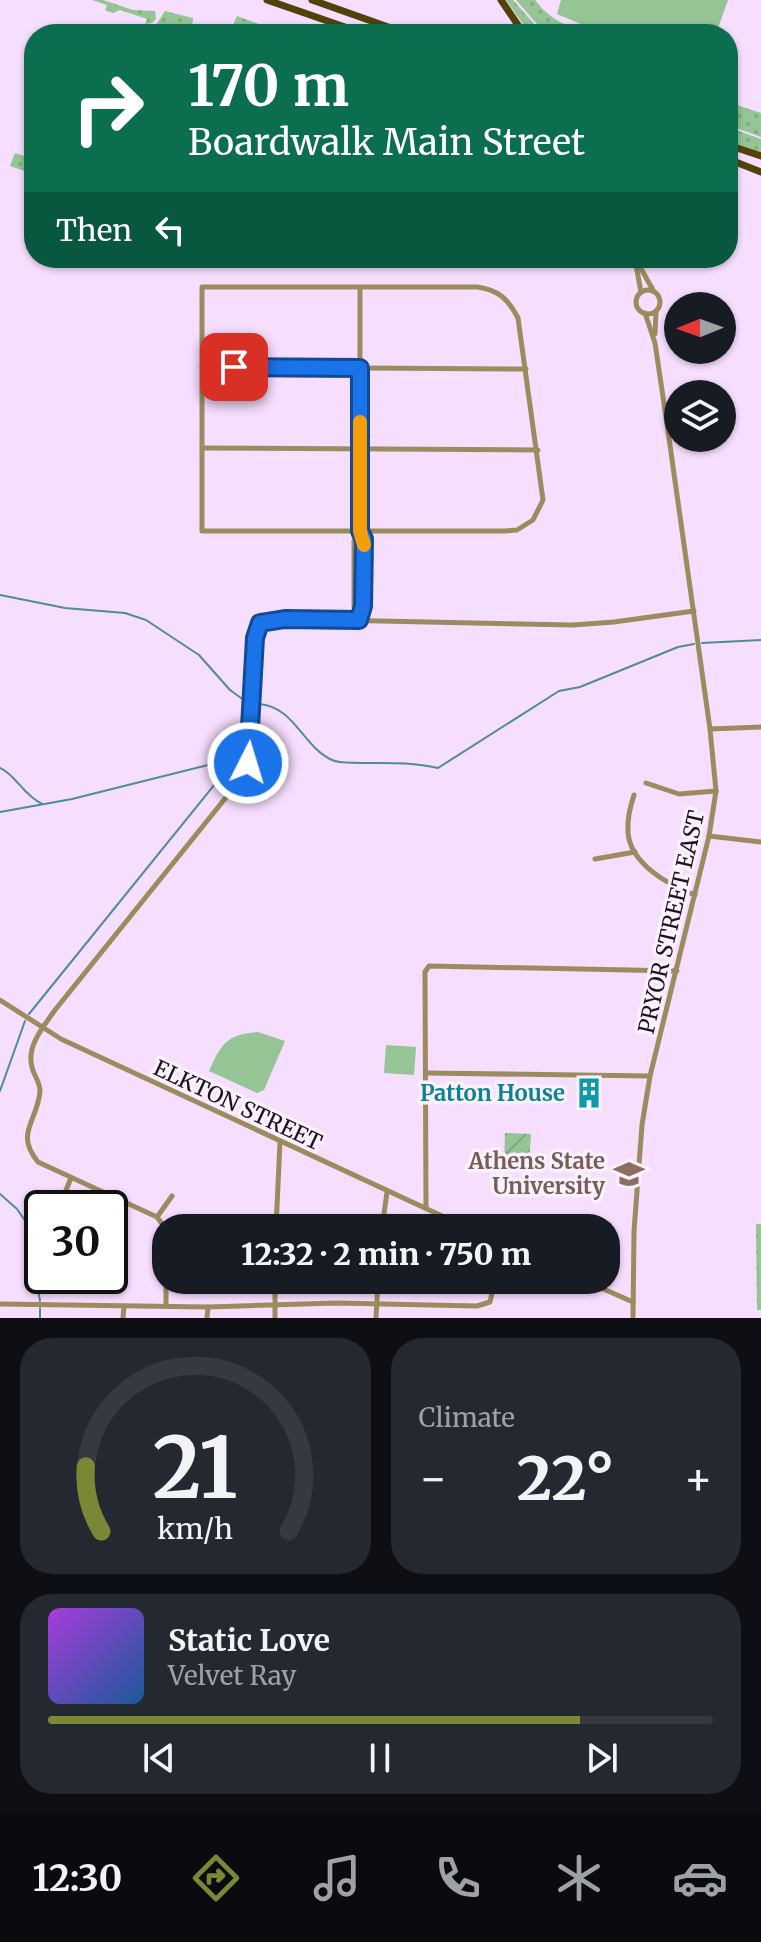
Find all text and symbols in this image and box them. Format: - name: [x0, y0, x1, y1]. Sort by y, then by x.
- text: 170 m: [188, 51, 349, 121]
- icon: right: [56, 56, 160, 160]
- text: Boardwalk Main Street: [188, 120, 585, 165]
- icon: left: [148, 208, 192, 252]
- text: Then: [56, 211, 132, 249]
- north arrow: [664, 292, 736, 364]
- map controls: [664, 292, 736, 452]
- pin: [200, 333, 268, 401]
- icon: arrive: [212, 345, 256, 389]
- button: layers: [664, 380, 736, 452]
- position arrow: [206, 721, 290, 805]
- street label: PRYOR STREET EAST: [632, 808, 710, 1036]
- street label: ELKTON STREET: [149, 1054, 327, 1156]
- building icon: Patton House: [572, 1076, 606, 1110]
- place label: Patton House: [420, 1079, 565, 1107]
- place label: Athens State University: [468, 1147, 606, 1200]
- school or university icon: Athens State University: [612, 1157, 646, 1191]
- speed limit sign: 30: [24, 1190, 128, 1294]
- text: 12:32 · 2 min · 750 m: [241, 1235, 531, 1273]
- text: Climate: [419, 1401, 515, 1434]
- text: 21: [153, 1416, 238, 1521]
- text: 22°: [517, 1441, 615, 1516]
- text: −: [419, 1451, 448, 1506]
- text: +: [684, 1451, 713, 1506]
- text: km/h: [157, 1511, 233, 1547]
- text: Static Love: [168, 1621, 330, 1659]
- text: Velvet Ray: [168, 1659, 296, 1692]
- icon: previous: [137, 1736, 181, 1780]
- icon: pause: [358, 1736, 402, 1780]
- icon: next: [580, 1736, 624, 1780]
- icon: directions: [188, 1850, 244, 1906]
- icon: music: [309, 1850, 365, 1906]
- icon: phone: [430, 1850, 486, 1906]
- icon: climate: [551, 1850, 607, 1906]
- icon: car: [672, 1850, 728, 1906]
- text: 12:30: [33, 1856, 122, 1901]

